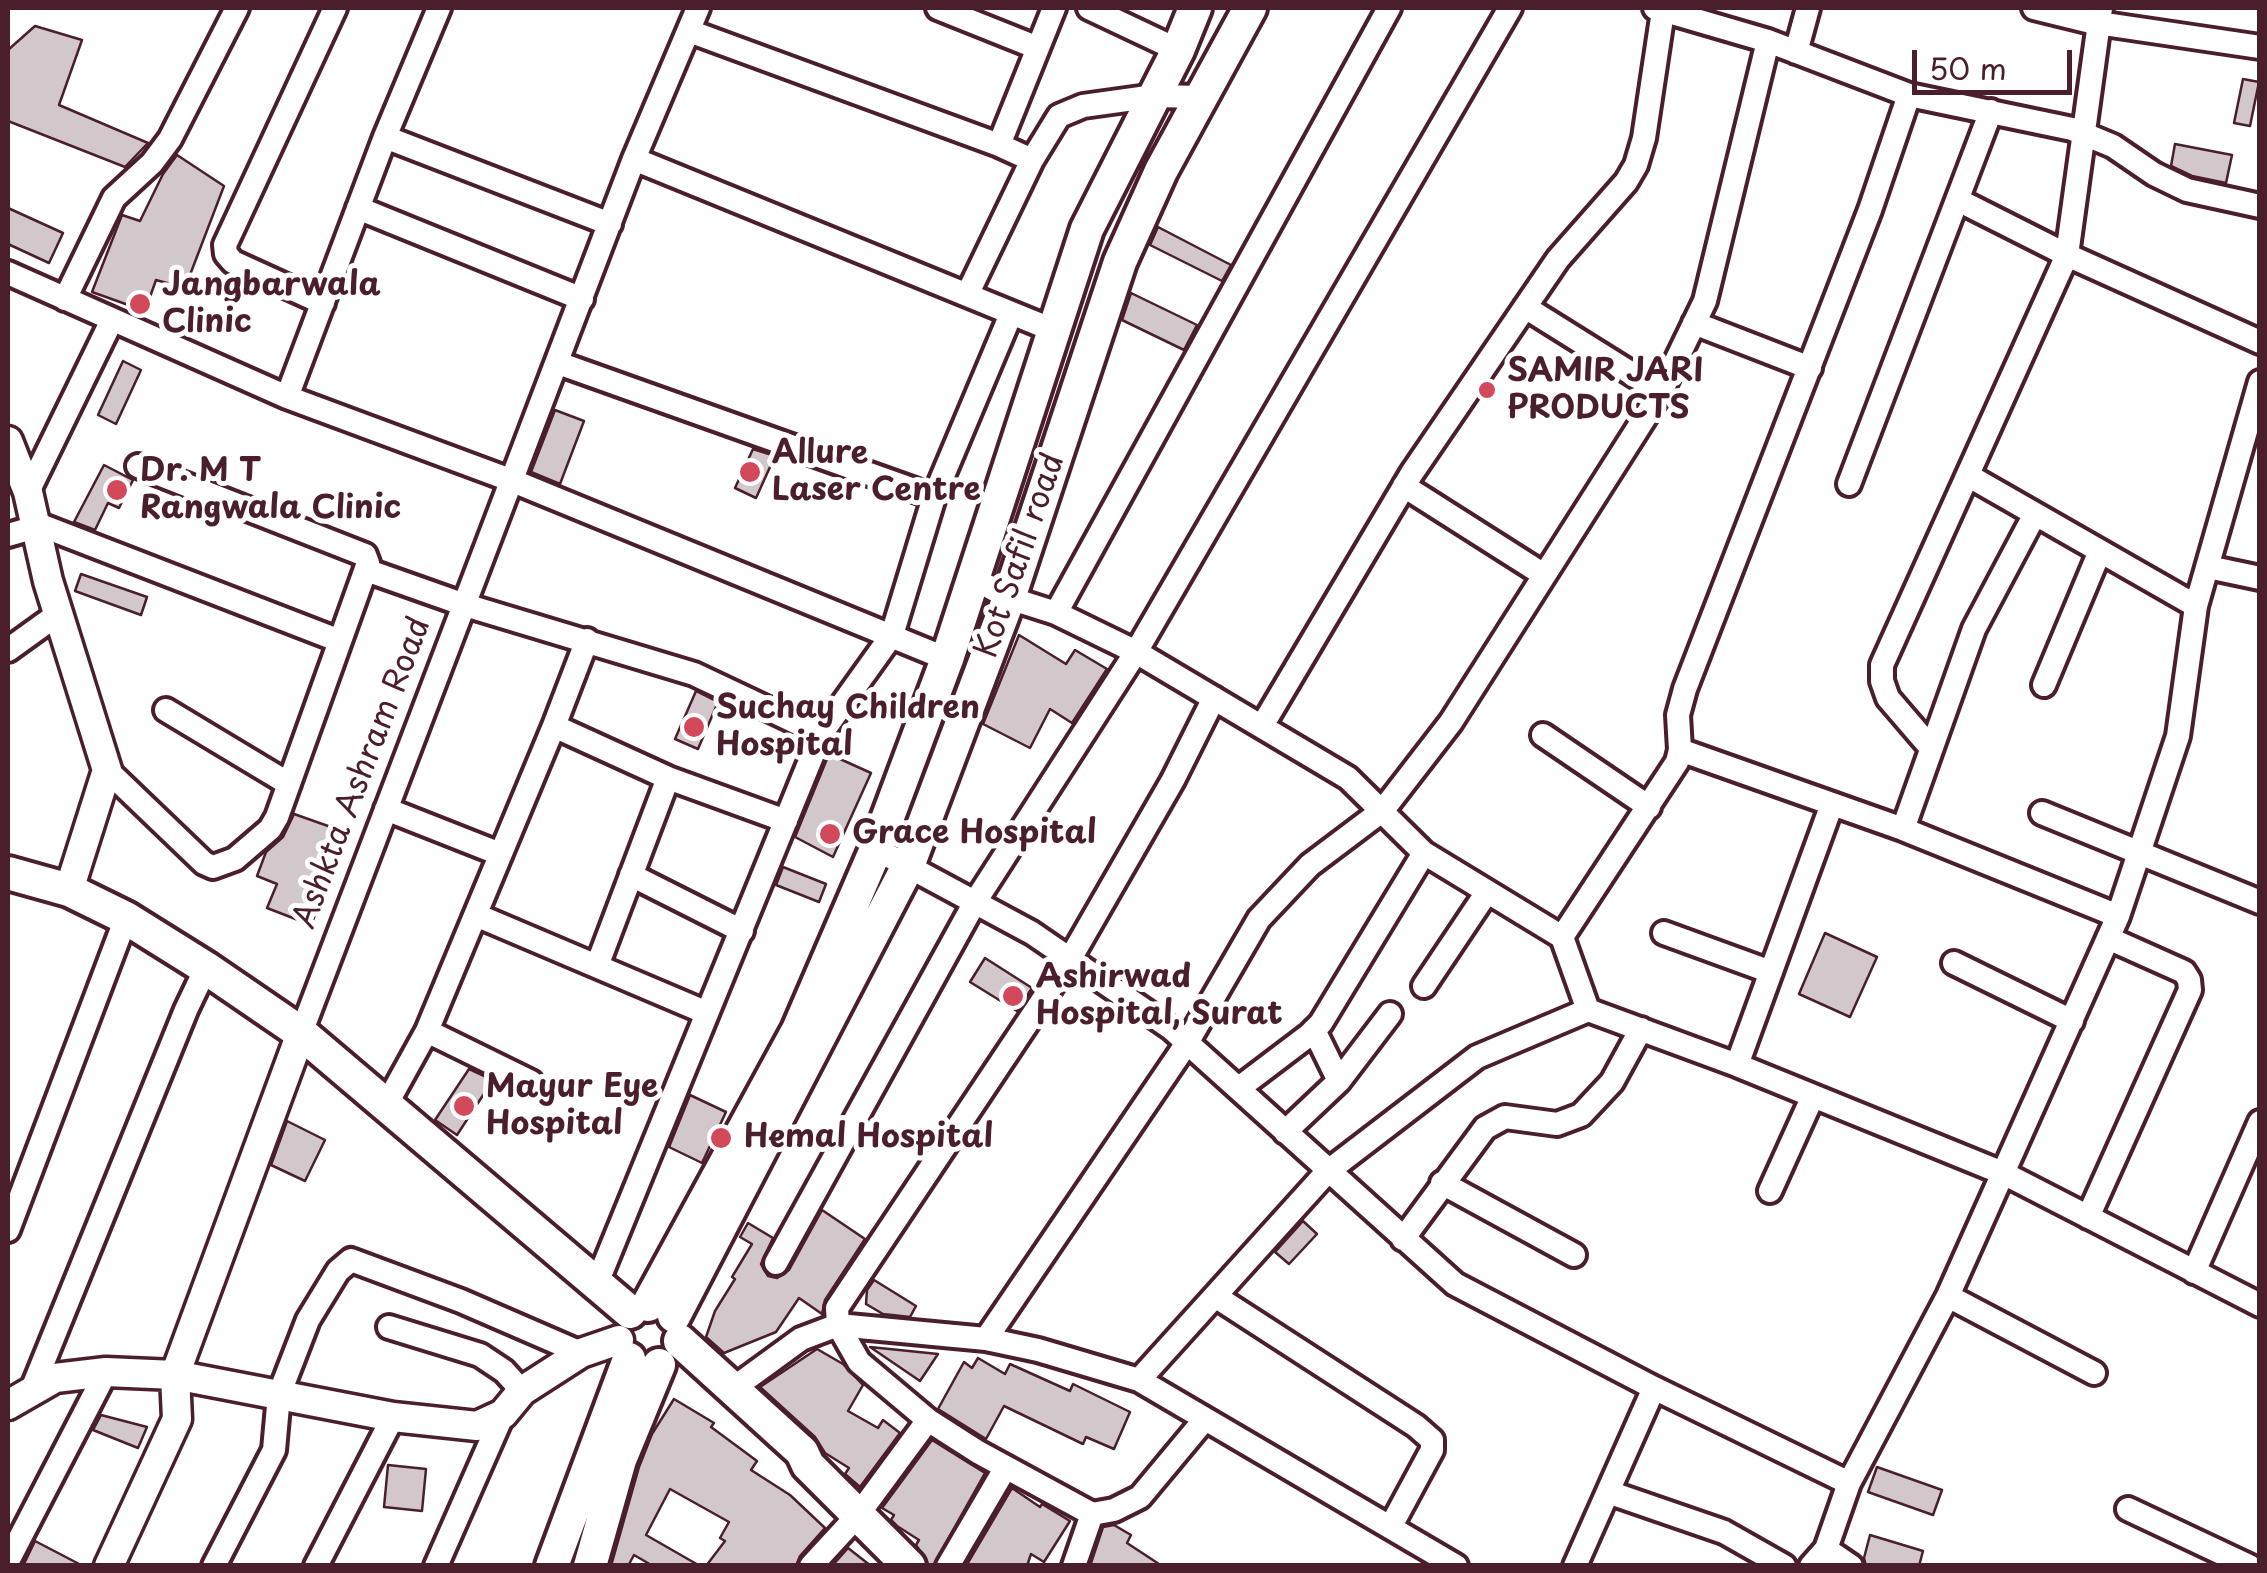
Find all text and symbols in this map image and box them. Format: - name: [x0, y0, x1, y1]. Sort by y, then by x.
- scale bar: [1917, 30, 2077, 92]
- text: 50 m: [1929, 45, 2007, 90]
- place label: Jangbarwala Clinic: [162, 267, 381, 342]
- marker: Jangbarwala Clinic: [127, 291, 153, 317]
- place label: SAMIR JARI PRODUCTS: [1507, 353, 1704, 428]
- marker: SAMIR JARI PRODUCTS: [1476, 379, 1498, 401]
- place label: Allure Laser Centre: [772, 435, 981, 510]
- street label: Kot Safil road: [968, 449, 1074, 663]
- place label: Dr. M T Rangwala Clinic: [140, 453, 401, 528]
- marker: Allure Laser Centre: [737, 459, 763, 485]
- marker: Dr. M T Rangwala Clinic: [104, 477, 130, 503]
- street label: Ashkta Ashram Road: [286, 612, 440, 934]
- place label: Suchay Children Hospital: [716, 690, 980, 765]
- marker: Suchay Children Hospital: [681, 714, 707, 740]
- place label: Grace Hospital: [852, 815, 1097, 853]
- marker: Grace Hospital: [817, 821, 843, 847]
- place label: Ashirwad Hospital, Surat: [1036, 959, 1283, 1034]
- marker: Ashirwad Hospital, Surat: [1000, 983, 1026, 1009]
- place label: Mayur Eye Hospital: [486, 1069, 658, 1144]
- marker: Mayur Eye Hospital: [451, 1093, 477, 1119]
- place label: Hemal Hospital: [744, 1119, 993, 1157]
- marker: Hemal Hospital: [708, 1125, 734, 1151]

